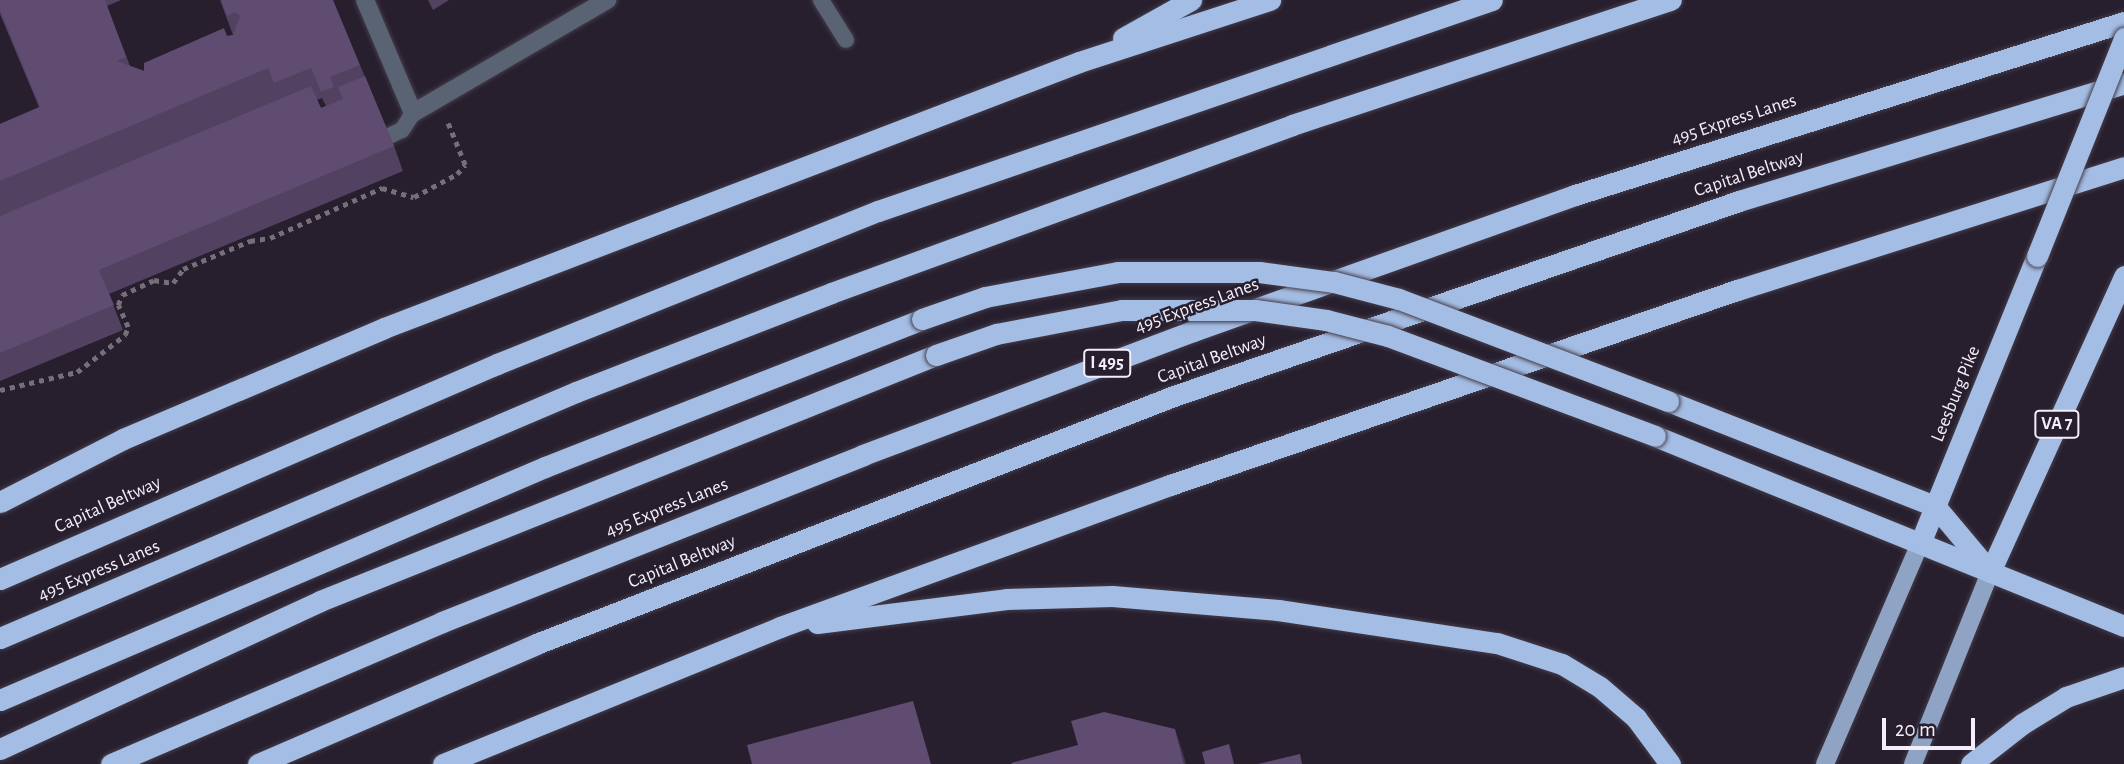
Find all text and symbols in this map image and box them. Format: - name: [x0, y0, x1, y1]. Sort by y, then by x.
- street label: 495 Express Lanes: [1669, 89, 1799, 151]
- street label: Capital Beltway: [1691, 146, 1807, 202]
- street label: 495 Express Lanes: [1132, 273, 1262, 339]
- street label: Capital Beltway: [1154, 329, 1270, 389]
- street label: Leesburg Pike: [1926, 343, 1986, 445]
- road number: I 495: [1082, 348, 1132, 377]
- road number: VA 7: [2034, 410, 2080, 438]
- street label: Capital Beltway: [51, 471, 165, 539]
- street label: 495 Express Lanes: [602, 473, 732, 543]
- street label: Capital Beltway: [625, 530, 739, 594]
- street label: 495 Express Lanes: [35, 535, 163, 607]
- scale bar: [1886, 704, 1979, 748]
- text: 20 m: [1895, 719, 1936, 740]

